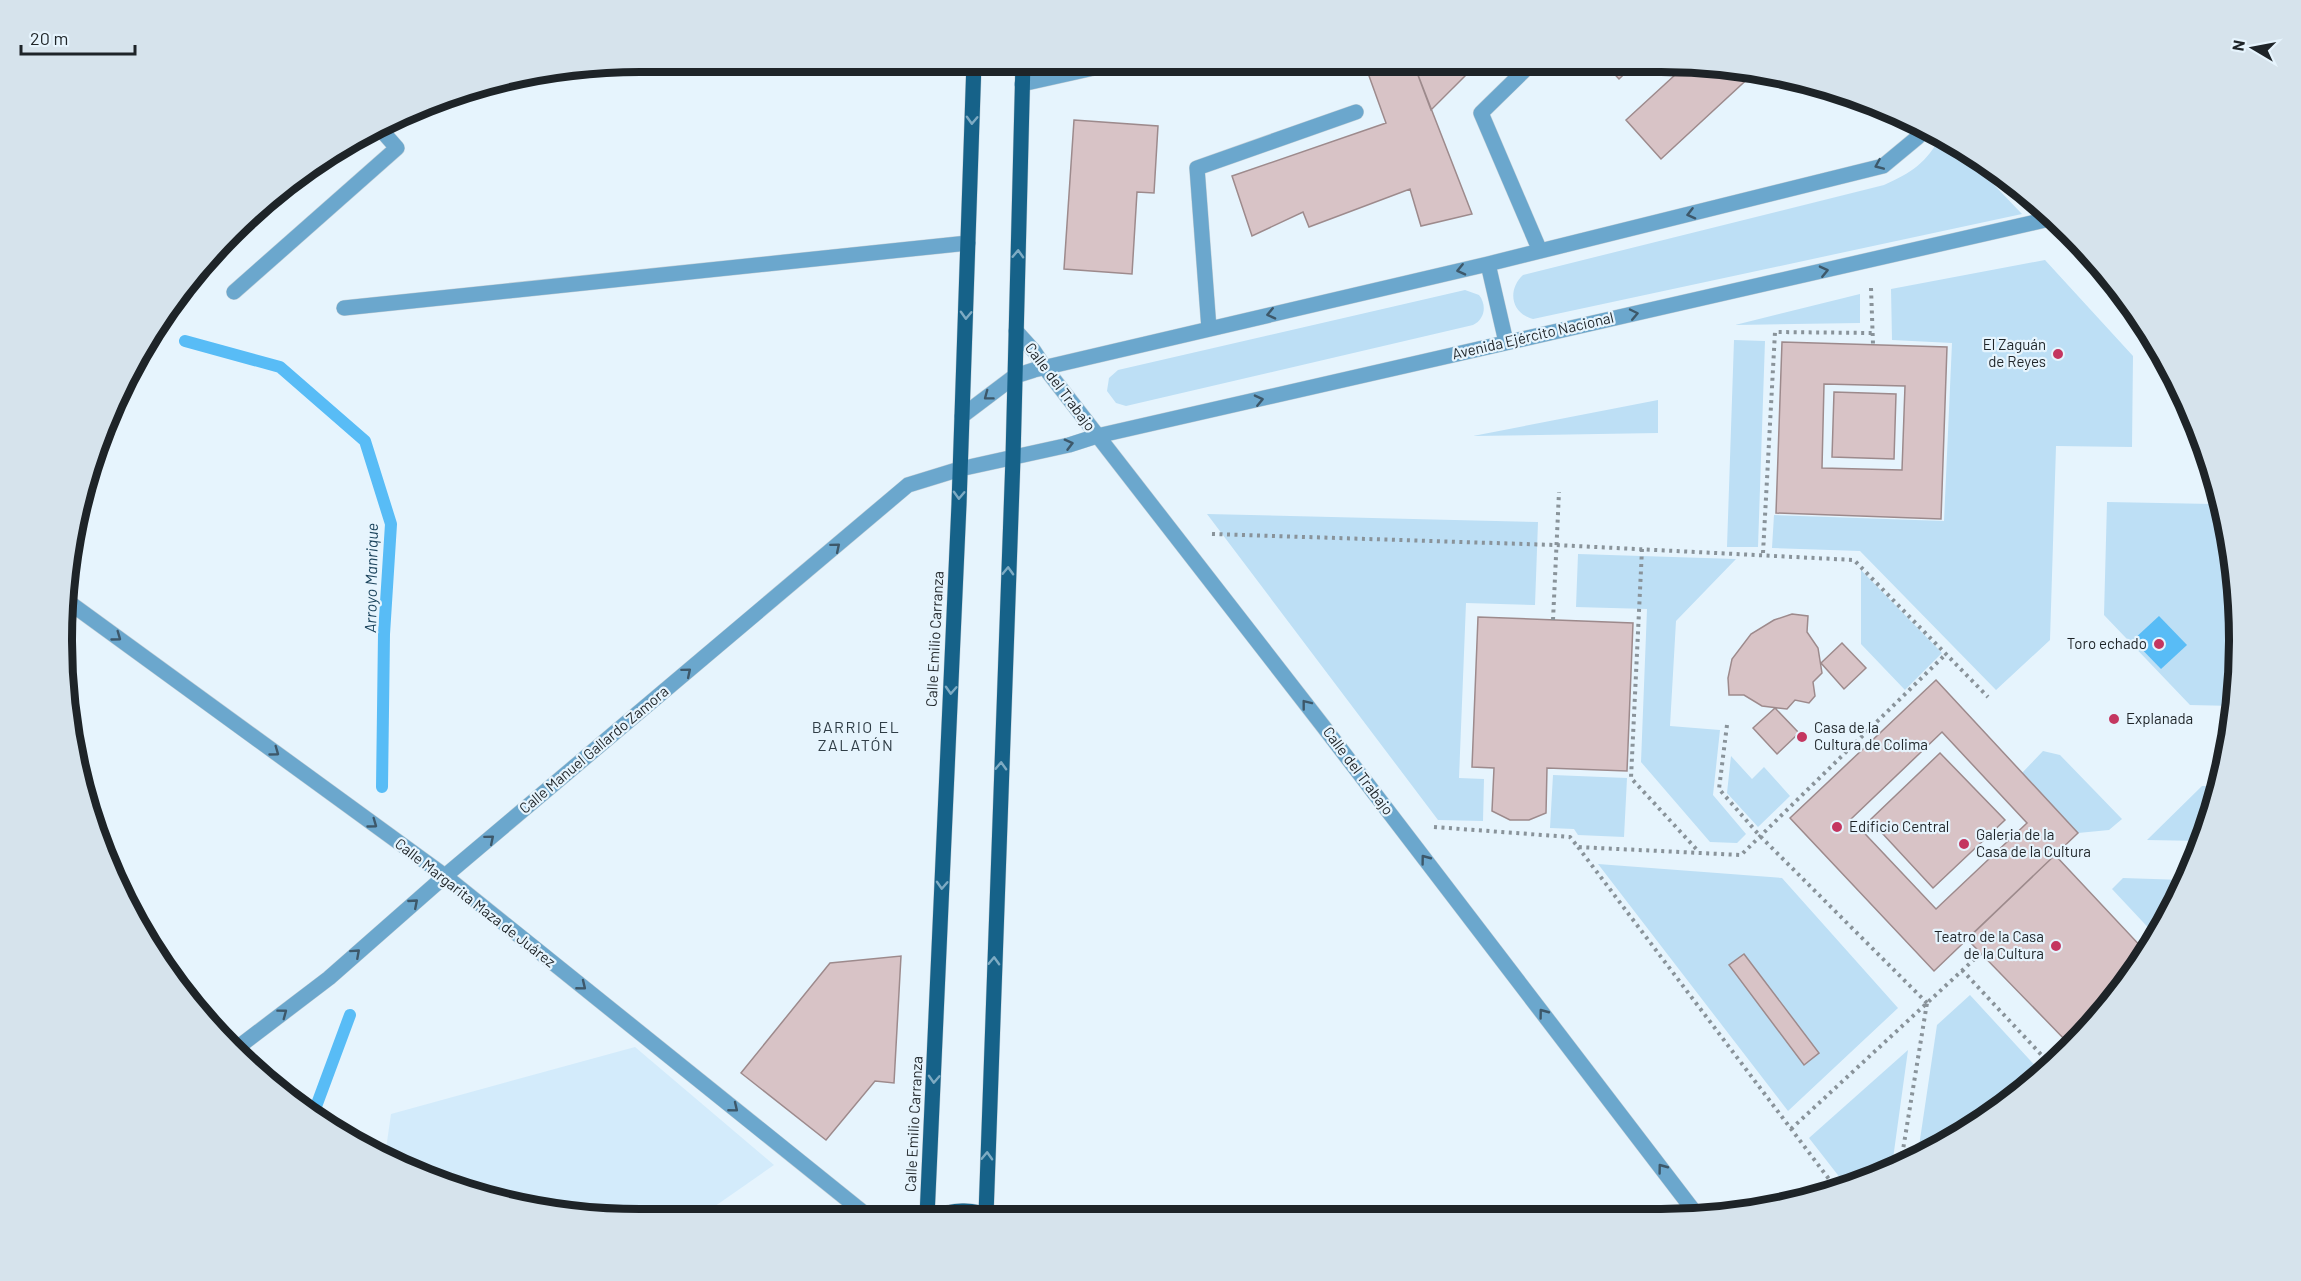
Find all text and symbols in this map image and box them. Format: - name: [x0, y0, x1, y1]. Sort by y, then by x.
- scale bar: [21, 18, 135, 56]
- north arrow: [2223, 18, 2283, 78]
- text: 20 m: [30, 27, 68, 49]
- text: N: [2227, 38, 2248, 52]
- one-way arrow: [966, 116, 978, 125]
- one-way arrow: [1875, 158, 1886, 170]
- one-way arrow: [1686, 206, 1696, 219]
- one-way arrow: [1012, 250, 1024, 259]
- one-way arrow: [1456, 263, 1466, 276]
- one-way arrow: [1819, 266, 1829, 279]
- one-way arrow: [1266, 307, 1276, 320]
- street label: Avenida Ejército Nacional: [1450, 308, 1615, 362]
- one-way arrow: [1628, 308, 1638, 321]
- one-way arrow: [959, 311, 972, 320]
- place label: El Zaguán de Reyes: [1983, 335, 2046, 370]
- street label: Calle del Trabajo: [1022, 339, 1100, 434]
- marker: El Zaguán de Reyes: [2051, 347, 2065, 361]
- one-way arrow: [984, 388, 995, 399]
- one-way arrow: [1254, 394, 1264, 407]
- one-way arrow: [1064, 439, 1074, 451]
- one-way arrow: [953, 490, 966, 499]
- water label: Arroyo Manrique: [360, 523, 381, 633]
- one-way arrow: [829, 543, 840, 554]
- one-way arrow: [1001, 567, 1014, 576]
- street label: Calle Emilio Carranza: [921, 571, 947, 707]
- one-way arrow: [111, 630, 122, 641]
- place label: Toro echado: [2067, 634, 2147, 652]
- marker: Toro echado: [2152, 637, 2166, 651]
- one-way arrow: [680, 669, 691, 680]
- street label: Calle Manuel Gallardo Zamora: [515, 682, 672, 817]
- one-way arrow: [944, 685, 957, 694]
- one-way arrow: [1302, 700, 1313, 711]
- place label: Explanada: [2126, 709, 2193, 727]
- marker: Explanada: [2107, 712, 2121, 726]
- district label: BARRIO EL ZALATÓN: [812, 717, 900, 754]
- place label: Casa de la Cultura de Colima: [1814, 718, 1928, 753]
- street label: Calle del Trabajo: [1320, 723, 1398, 818]
- marker: Casa de la Cultura de Colima: [1795, 730, 1809, 744]
- one-way arrow: [268, 745, 279, 756]
- one-way arrow: [994, 762, 1007, 771]
- one-way arrow: [366, 817, 377, 828]
- place label: Edificio Central: [1849, 817, 1949, 835]
- marker: Edificio Central: [1830, 820, 1844, 834]
- place label: Galeria de la Casa de la Cultura: [1976, 825, 2091, 860]
- street label: Calle Margarita Maza de Juárez: [392, 834, 560, 971]
- one-way arrow: [483, 835, 494, 846]
- marker: Galeria de la Casa de la Cultura: [1957, 837, 1971, 851]
- one-way arrow: [1421, 854, 1432, 865]
- one-way arrow: [936, 880, 949, 889]
- one-way arrow: [407, 899, 418, 910]
- place label: Teatro de la Casa de la Cultura: [1934, 927, 2044, 962]
- marker: Teatro de la Casa de la Cultura: [2049, 939, 2063, 953]
- one-way arrow: [350, 949, 360, 960]
- one-way arrow: [988, 957, 1000, 966]
- one-way arrow: [575, 979, 586, 990]
- one-way arrow: [276, 1009, 287, 1020]
- one-way arrow: [1539, 1009, 1550, 1020]
- street label: Calle Emilio Carranza: [900, 1056, 926, 1192]
- one-way arrow: [927, 1075, 940, 1084]
- one-way arrow: [727, 1101, 738, 1112]
- one-way arrow: [981, 1152, 994, 1161]
- one-way arrow: [1658, 1164, 1669, 1175]

